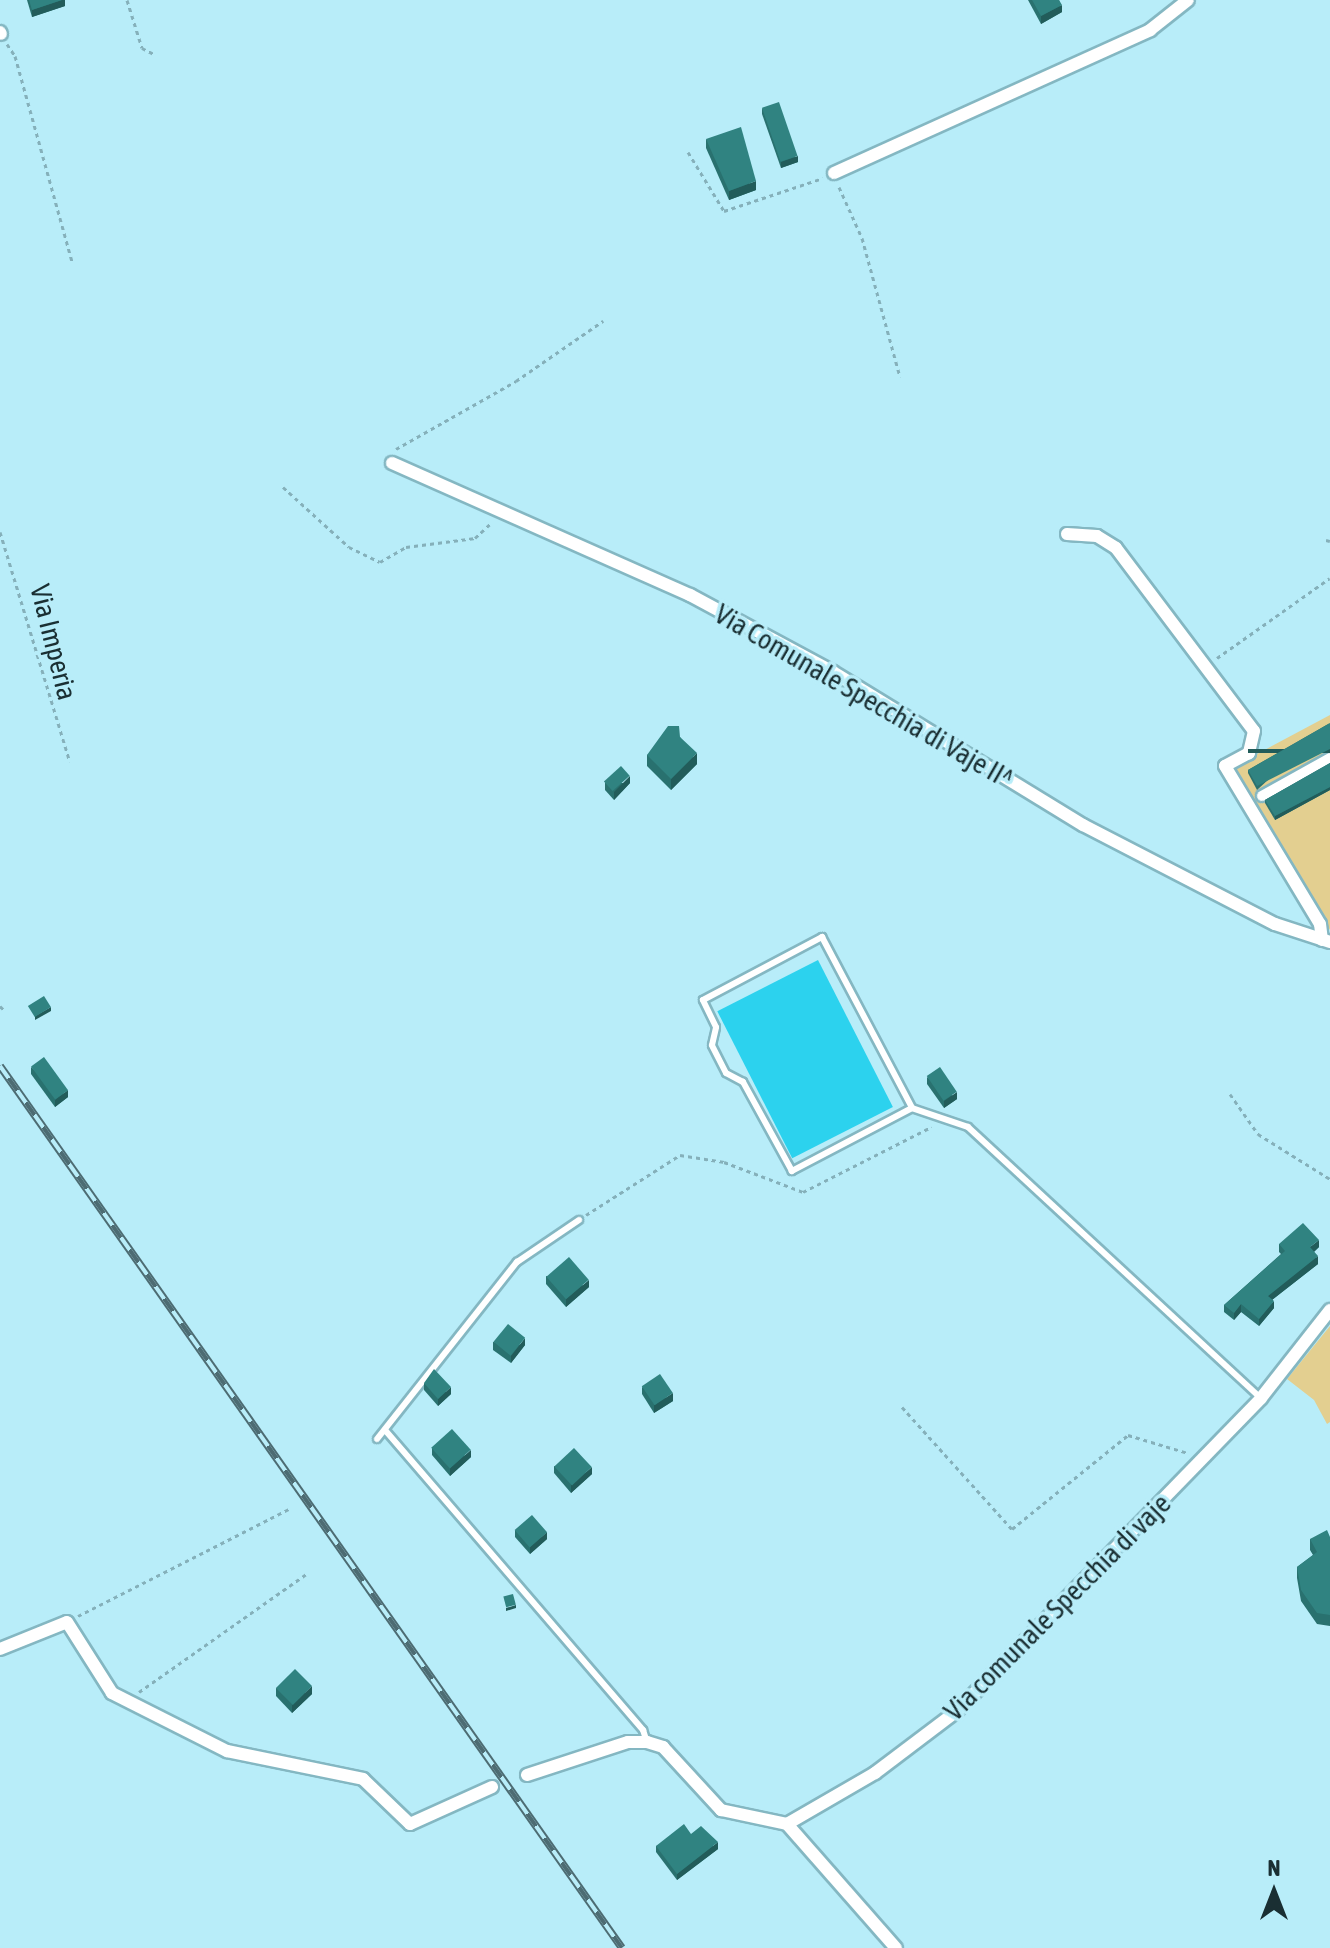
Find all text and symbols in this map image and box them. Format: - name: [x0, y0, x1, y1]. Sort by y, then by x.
- street label: Via Imperia: [23, 581, 85, 703]
- street label: Via Comunale Specchia di Vaje II^: [709, 597, 1019, 795]
- street label: Via comunale Specchia di vaje: [937, 1487, 1177, 1727]
- north arrow: [1234, 1852, 1314, 1932]
- text: N: [1268, 1855, 1280, 1881]

